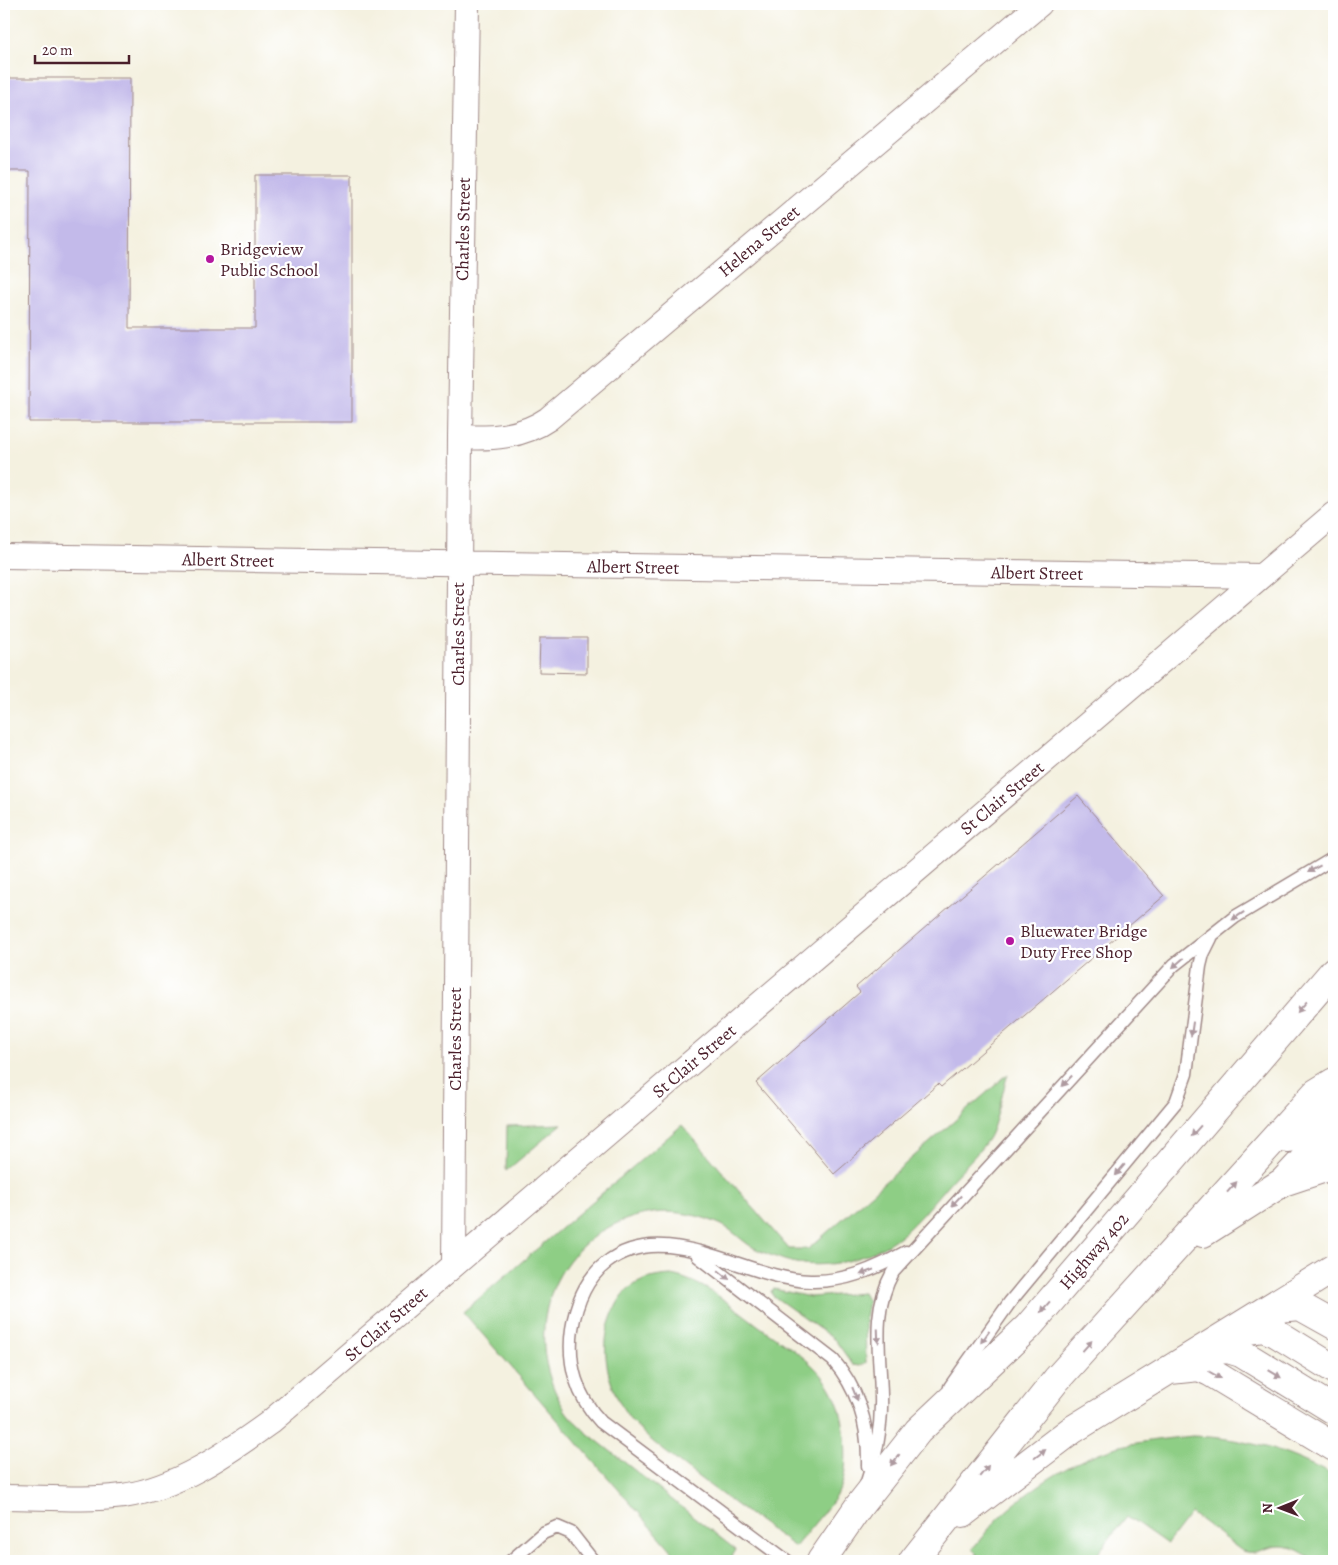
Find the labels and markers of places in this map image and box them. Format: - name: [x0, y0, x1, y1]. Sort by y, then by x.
- place label: Bridgeview Public School: [220, 237, 319, 282]
- marker: Bridgeview Public School: [204, 253, 216, 265]
- place label: Bluewater Bridge Duty Free Shop: [1020, 919, 1147, 964]
- marker: Bluewater Bridge Duty Free Shop: [1004, 935, 1016, 947]

